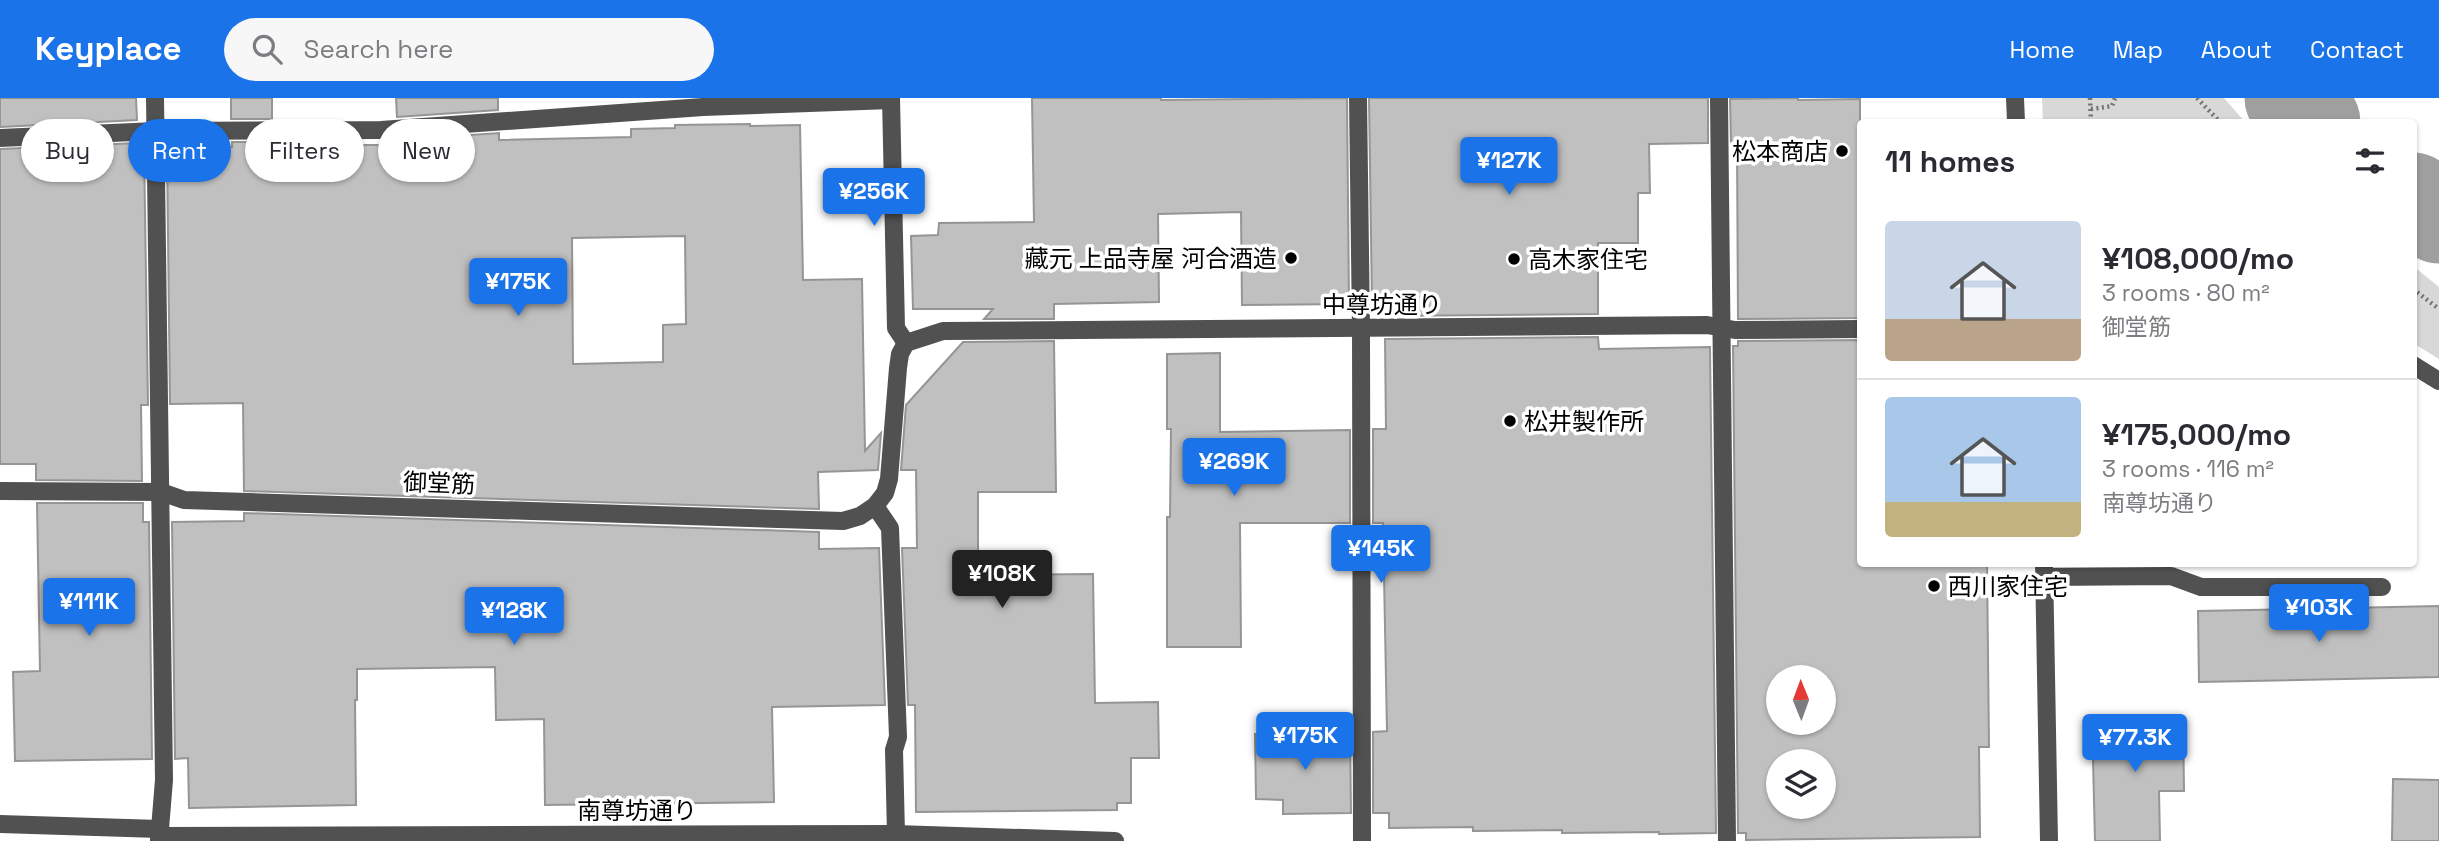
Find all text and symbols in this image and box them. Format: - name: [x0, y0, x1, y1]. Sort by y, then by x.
- search box: [224, 18, 714, 81]
- text: Keyplace: [35, 28, 182, 70]
- icon: search: [248, 30, 286, 68]
- text: Search here: [304, 32, 453, 66]
- text: Home: [2009, 34, 2075, 65]
- text: Map: [2113, 34, 2163, 65]
- text: About: [2201, 34, 2272, 65]
- text: Contact: [2310, 34, 2404, 65]
- chip: Buy: [21, 119, 114, 182]
- chip: Rent: [128, 119, 231, 182]
- chip: Filters: [245, 119, 364, 182]
- chip: New: [378, 119, 475, 182]
- place label: 松本商店: [1732, 136, 1828, 167]
- pin: ¥127K: [1460, 138, 1558, 197]
- text: 11 homes: [1885, 142, 2015, 181]
- icon: filters: [2351, 142, 2389, 180]
- marker: 松本商店: [1834, 143, 1850, 159]
- text: ¥127K: [1476, 145, 1542, 175]
- pin: ¥256K: [825, 169, 923, 228]
- text: ¥256K: [839, 176, 909, 206]
- text: ¥108,000/mo: [2102, 239, 2294, 278]
- place label: 藏元 上品寺屋 河合酒造: [1025, 243, 1277, 274]
- place label: 高木家住宅: [1528, 244, 1648, 275]
- icon: home: [1941, 249, 2025, 333]
- marker: 藏元 上品寺屋 河合酒造: [1283, 250, 1299, 266]
- marker: 高木家住宅: [1506, 251, 1522, 267]
- pin: ¥175K: [469, 258, 567, 318]
- text: ¥175K: [485, 266, 551, 296]
- text: 3 rooms · 80 m²: [2102, 278, 2270, 308]
- street label: 中尊坊通り: [1322, 289, 1442, 320]
- text: 御堂筋: [2102, 312, 2171, 342]
- place label: 松井製作所: [1524, 406, 1644, 437]
- marker: 松井製作所: [1502, 413, 1518, 429]
- text: ¥175,000/mo: [2102, 415, 2291, 454]
- icon: home: [1941, 425, 2025, 509]
- pin: ¥269K: [1185, 438, 1283, 498]
- text: ¥269K: [1199, 446, 1269, 476]
- text: 3 rooms · 116 m²: [2102, 454, 2274, 484]
- street label: 御堂筋: [402, 466, 476, 500]
- text: 南尊坊通り: [2102, 488, 2217, 518]
- pin: ¥145K: [1332, 526, 1430, 585]
- text: ¥145K: [1347, 533, 1415, 563]
- pin: ¥108K: [953, 550, 1051, 610]
- text: ¥108K: [968, 558, 1036, 588]
- place label: 西川家住宅: [1948, 571, 2068, 602]
- pin: ¥111K: [40, 578, 138, 638]
- marker: 西川家住宅: [1926, 578, 1942, 594]
- pin: ¥103K: [2270, 584, 2368, 644]
- text: ¥111K: [59, 586, 119, 616]
- pin: ¥128K: [465, 588, 563, 647]
- text: ¥103K: [2285, 592, 2353, 622]
- text: ¥128K: [481, 595, 547, 625]
- north arrow: [1766, 665, 1836, 735]
- map controls: [1766, 665, 1836, 819]
- pin: ¥175K: [1256, 712, 1354, 772]
- pin: ¥77.3K: [2078, 714, 2192, 774]
- text: ¥175K: [1272, 720, 1338, 750]
- text: ¥77.3K: [2098, 722, 2172, 752]
- button: layers: [1766, 749, 1836, 819]
- street label: 南尊坊通り: [577, 795, 697, 826]

